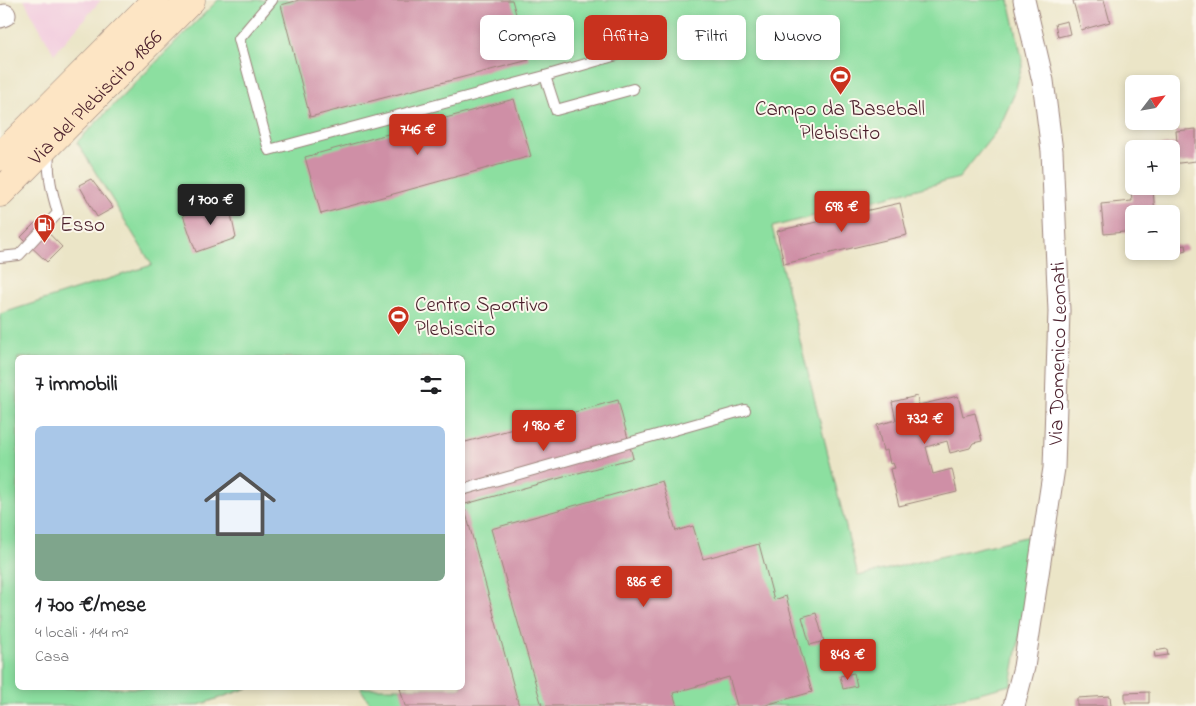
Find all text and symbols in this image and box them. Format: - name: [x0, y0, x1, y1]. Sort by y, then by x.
- chip: Compra: [480, 15, 574, 60]
- chip: Affitta: [584, 15, 667, 60]
- chip: Filtri: [677, 15, 746, 60]
- chip: Nuovo: [756, 15, 840, 60]
- street label: Via del Plebiscito 1866: [22, 24, 170, 174]
- sports icon: Campo da Baseball Plebiscito: [828, 64, 852, 95]
- north arrow: [1125, 75, 1180, 130]
- map controls: [1125, 75, 1180, 260]
- place label: Campo da Baseball Plebiscito: [755, 95, 925, 149]
- pin: 746 €: [383, 114, 453, 156]
- text: 746 €: [400, 118, 436, 142]
- button: +: [1125, 140, 1180, 195]
- pin: 1 700 €: [165, 184, 257, 226]
- text: 1 700 €: [189, 188, 233, 212]
- pin: 698 €: [807, 190, 877, 233]
- text: 698 €: [825, 195, 859, 219]
- button: −: [1125, 205, 1180, 260]
- place label: Esso: [60, 211, 105, 241]
- fuel station icon: Esso: [32, 212, 56, 243]
- street label: Via Domenico Leonati: [1042, 261, 1076, 447]
- place label: Centro Sportivo Plebiscito: [415, 291, 548, 345]
- sports icon: Centro Sportivo Plebiscito: [387, 304, 411, 335]
- text: 7 immobili: [35, 370, 118, 400]
- icon: filters: [417, 371, 445, 399]
- pin: 732 €: [890, 402, 960, 445]
- text: 732 €: [907, 407, 943, 431]
- pin: 1 980 €: [498, 410, 590, 452]
- text: 1 980 €: [523, 414, 565, 438]
- icon: home: [195, 459, 285, 549]
- pin: 886 €: [609, 566, 679, 608]
- text: 886 €: [627, 570, 661, 594]
- text: 1 700 €/mese: [35, 591, 146, 621]
- text: 4 locali · 144 m²: [35, 621, 129, 645]
- pin: 843 €: [813, 638, 883, 681]
- text: 843 €: [831, 643, 865, 667]
- text: Casa: [35, 645, 69, 669]

